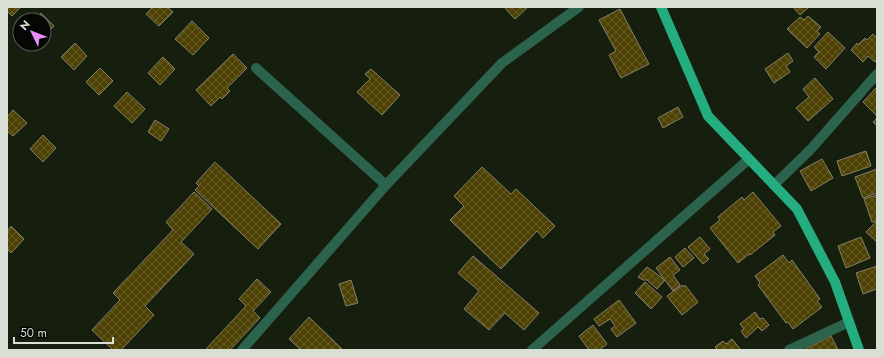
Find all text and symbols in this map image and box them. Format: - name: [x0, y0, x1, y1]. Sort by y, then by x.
- north arrow: [12, 12, 52, 52]
- text: N: [16, 17, 34, 34]
- scale bar: [14, 319, 113, 345]
- text: 50 m: [20, 324, 47, 342]

